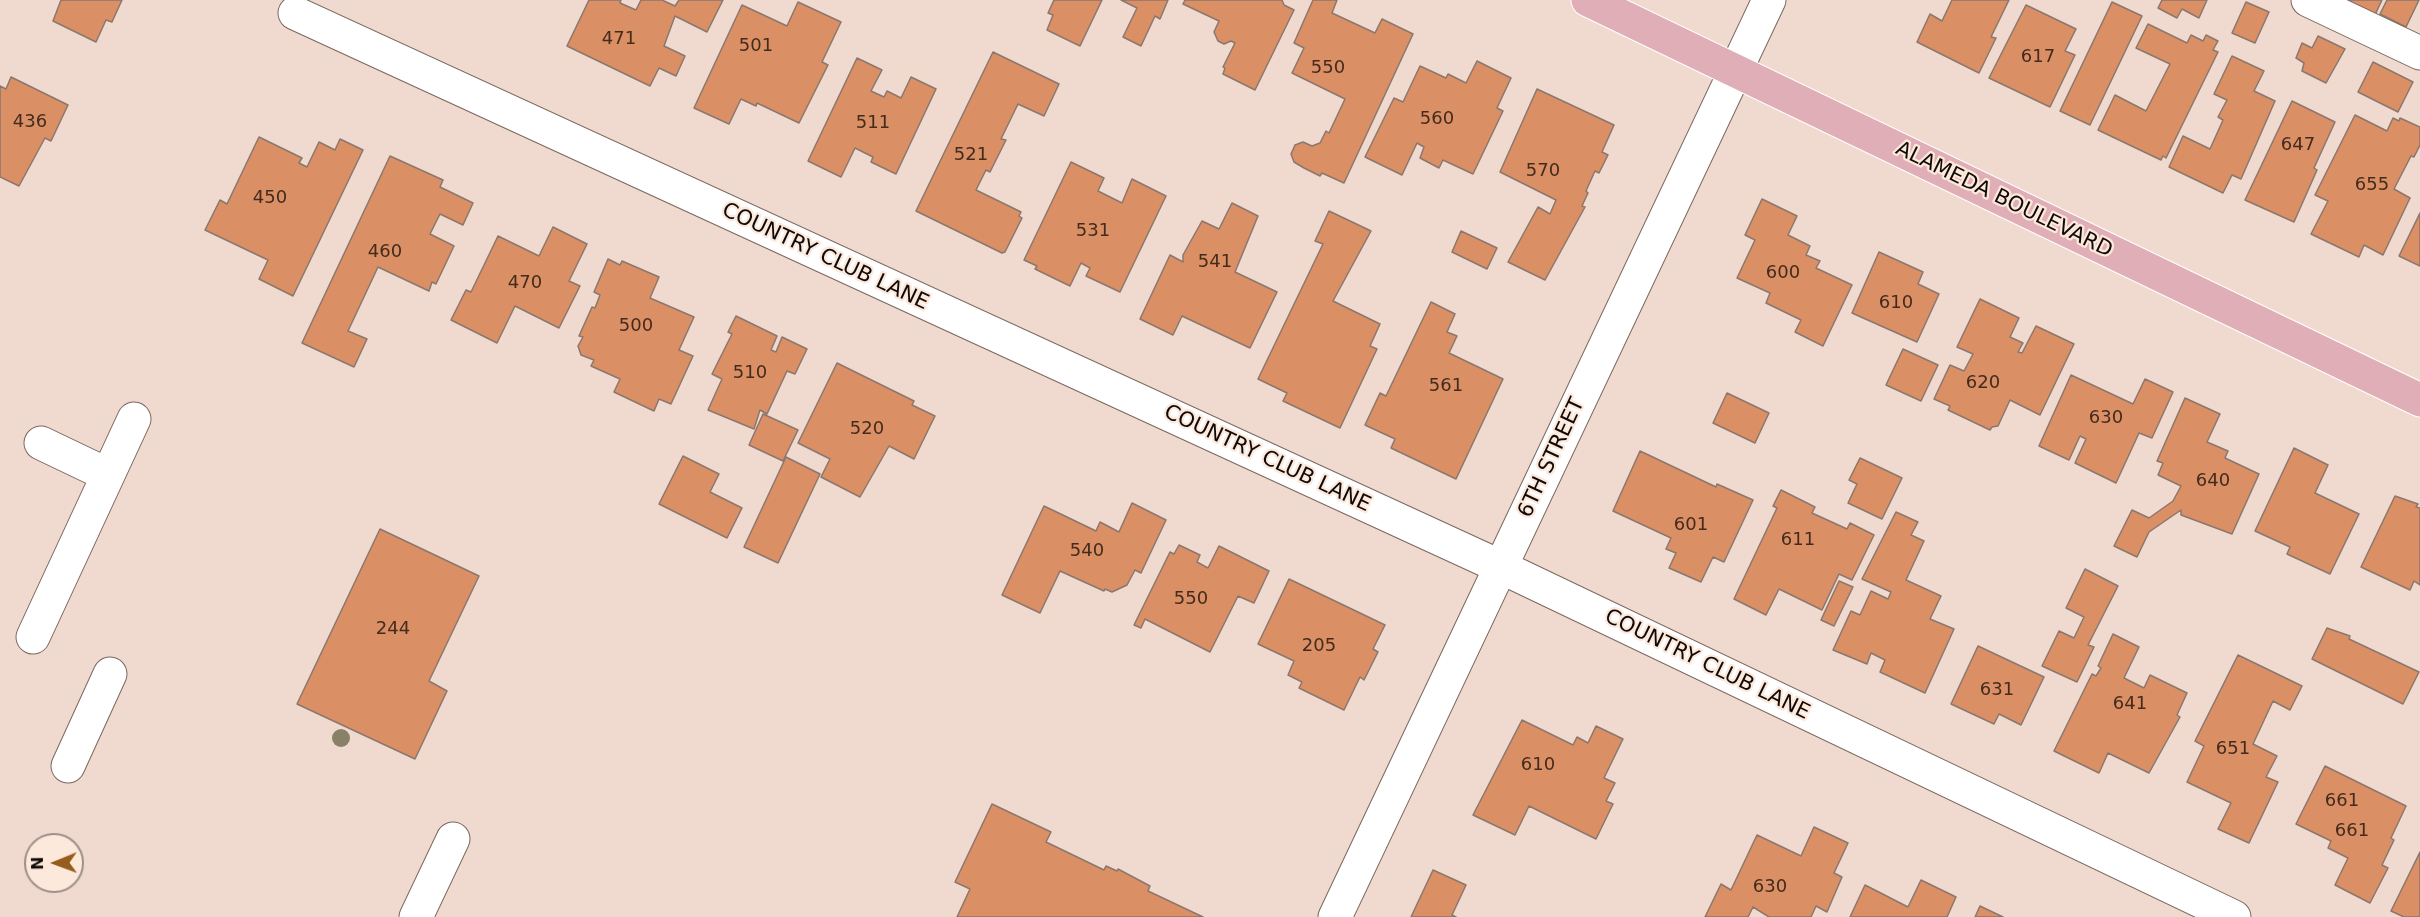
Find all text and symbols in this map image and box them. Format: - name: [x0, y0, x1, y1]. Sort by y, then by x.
- house number: 471: [602, 28, 636, 50]
- house number: 501: [739, 35, 773, 57]
- house number: 617: [2021, 46, 2055, 68]
- house number: 550: [1311, 57, 1345, 79]
- house number: 560: [1420, 108, 1454, 130]
- house number: 436: [13, 111, 47, 133]
- house number: 511: [856, 112, 890, 134]
- house number: 647: [2281, 134, 2315, 156]
- street label: ALAMEDA BOULEVARD: [1891, 136, 2117, 264]
- house number: 521: [954, 144, 988, 166]
- house number: 570: [1526, 160, 1560, 182]
- house number: 655: [2355, 174, 2389, 196]
- house number: 450: [253, 187, 287, 209]
- street label: COUNTRY CLUB LANE: [718, 198, 932, 316]
- house number: 531: [1076, 220, 1110, 242]
- house number: 460: [368, 241, 402, 263]
- house number: 541: [1198, 251, 1232, 273]
- house number: 600: [1766, 262, 1800, 284]
- house number: 470: [508, 272, 542, 294]
- house number: 610: [1879, 292, 1913, 314]
- house number: 500: [619, 315, 653, 337]
- house number: 510: [733, 362, 767, 384]
- house number: 620: [1966, 372, 2000, 394]
- house number: 561: [1429, 375, 1463, 397]
- street label: 6TH STREET: [1513, 394, 1591, 522]
- street label: COUNTRY CLUB LANE: [1160, 400, 1374, 518]
- house number: 630: [2089, 407, 2123, 429]
- house number: 520: [850, 418, 884, 440]
- house number: 640: [2196, 470, 2230, 492]
- house number: 601: [1674, 514, 1708, 536]
- house number: 611: [1781, 529, 1815, 551]
- house number: 540: [1070, 540, 1104, 562]
- house number: 550: [1174, 588, 1208, 610]
- street label: COUNTRY CLUB LANE: [1600, 604, 1814, 726]
- house number: 244: [376, 618, 410, 640]
- house number: 205: [1302, 635, 1336, 657]
- house number: 631: [1980, 679, 2014, 701]
- house number: 641: [2113, 693, 2147, 715]
- house number: 651: [2216, 738, 2250, 760]
- house number: 610: [1521, 754, 1555, 776]
- house number: 661: [2325, 790, 2359, 812]
- house number: 661: [2335, 820, 2369, 842]
- north arrow: [24, 833, 84, 893]
- text: N: [28, 856, 47, 870]
- house number: 630: [1753, 876, 1787, 898]

